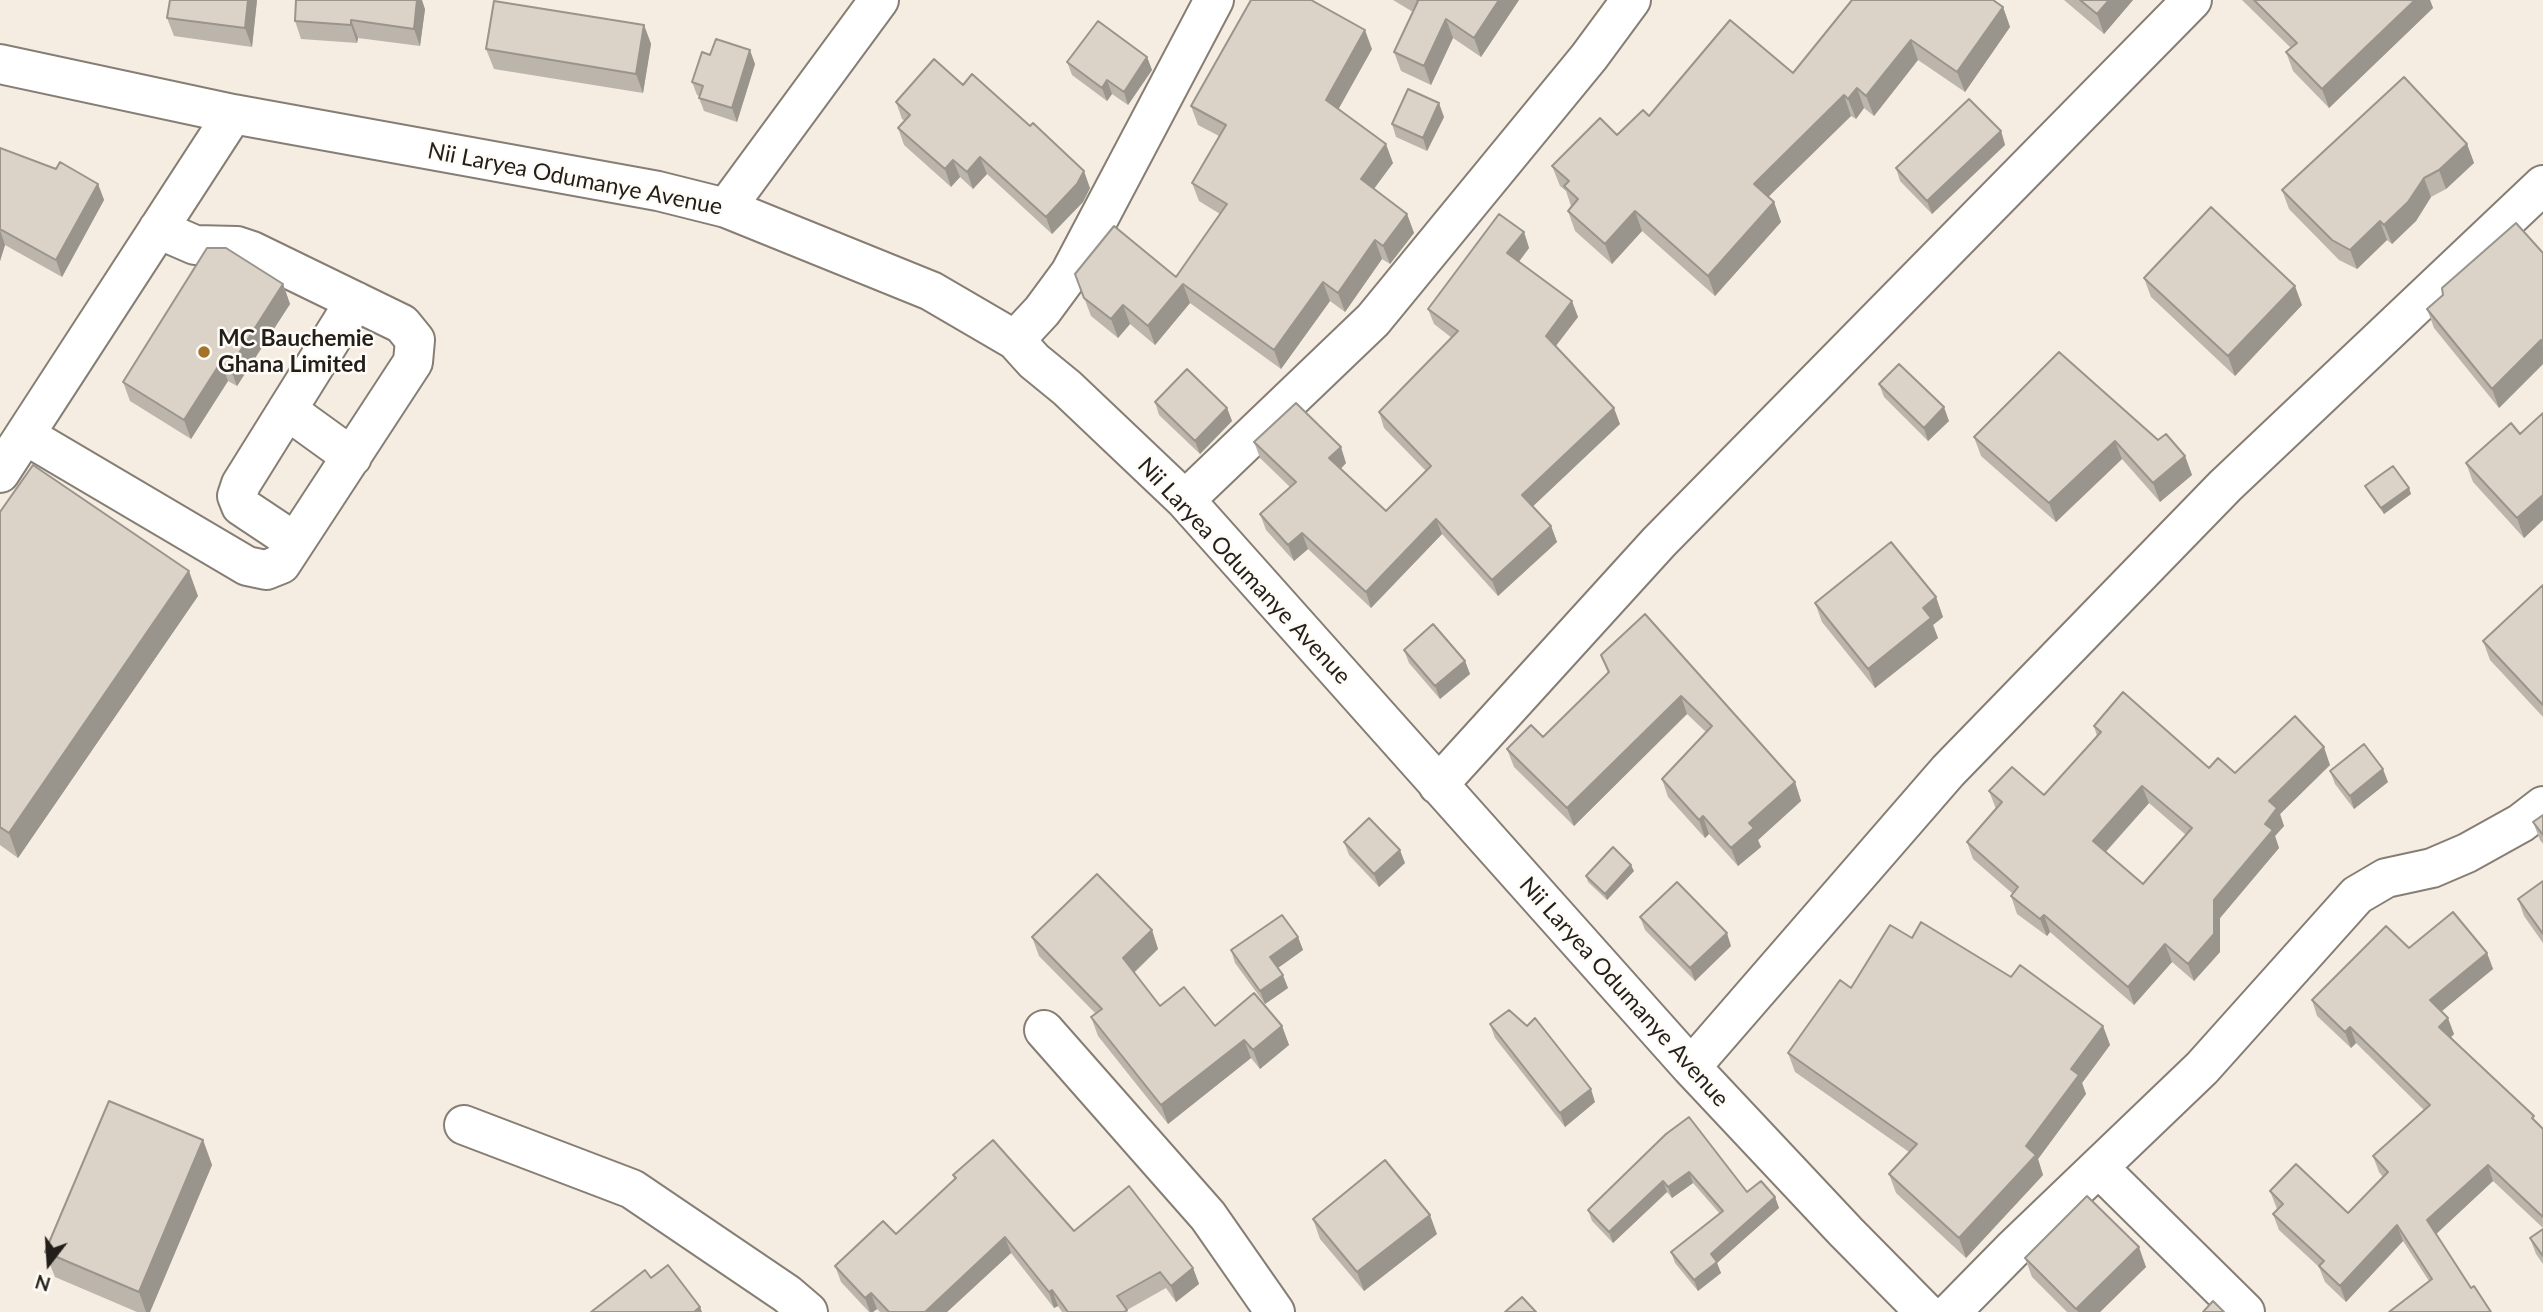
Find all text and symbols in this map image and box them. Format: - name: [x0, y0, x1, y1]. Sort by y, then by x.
- street label: Nii Laryea Odumanye Avenue: [425, 137, 725, 221]
- place label: MC Bauchemie Ghana Limited: [218, 325, 374, 379]
- marker: MC Bauchemie Ghana Limited: [196, 344, 212, 360]
- street label: Nii Laryea Odumanye Avenue: [1132, 452, 1356, 690]
- street label: Nii Laryea Odumanye Avenue: [1514, 871, 1734, 1113]
- north arrow: [14, 1228, 84, 1298]
- text: N: [32, 1270, 53, 1297]

